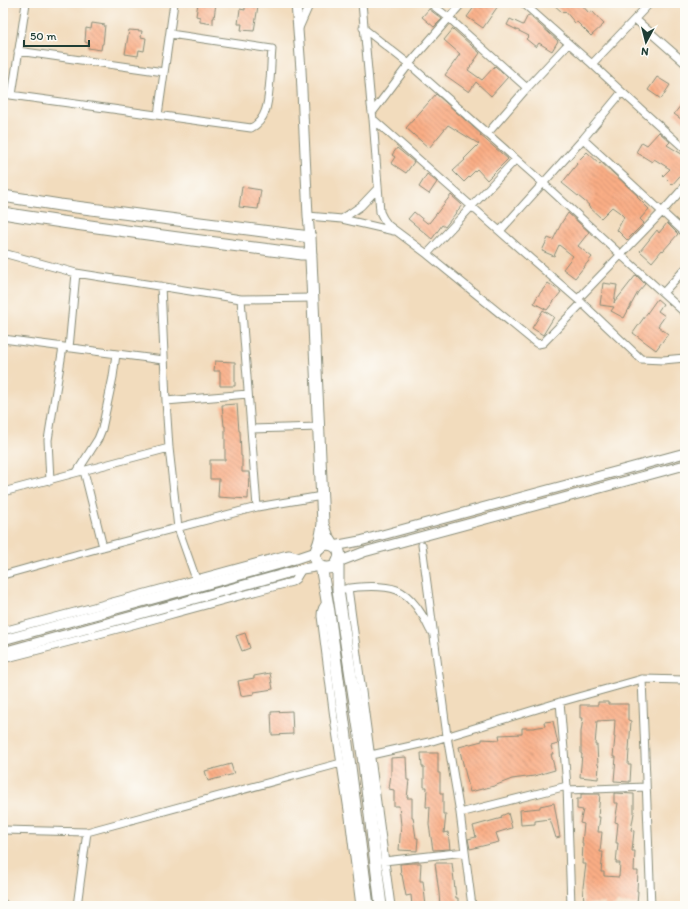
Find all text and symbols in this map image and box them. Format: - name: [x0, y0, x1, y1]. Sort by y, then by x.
- scale bar: [24, 22, 89, 48]
- north arrow: [626, 22, 666, 62]
- text: 50 m: [30, 29, 56, 43]
- text: N: [640, 45, 649, 58]

